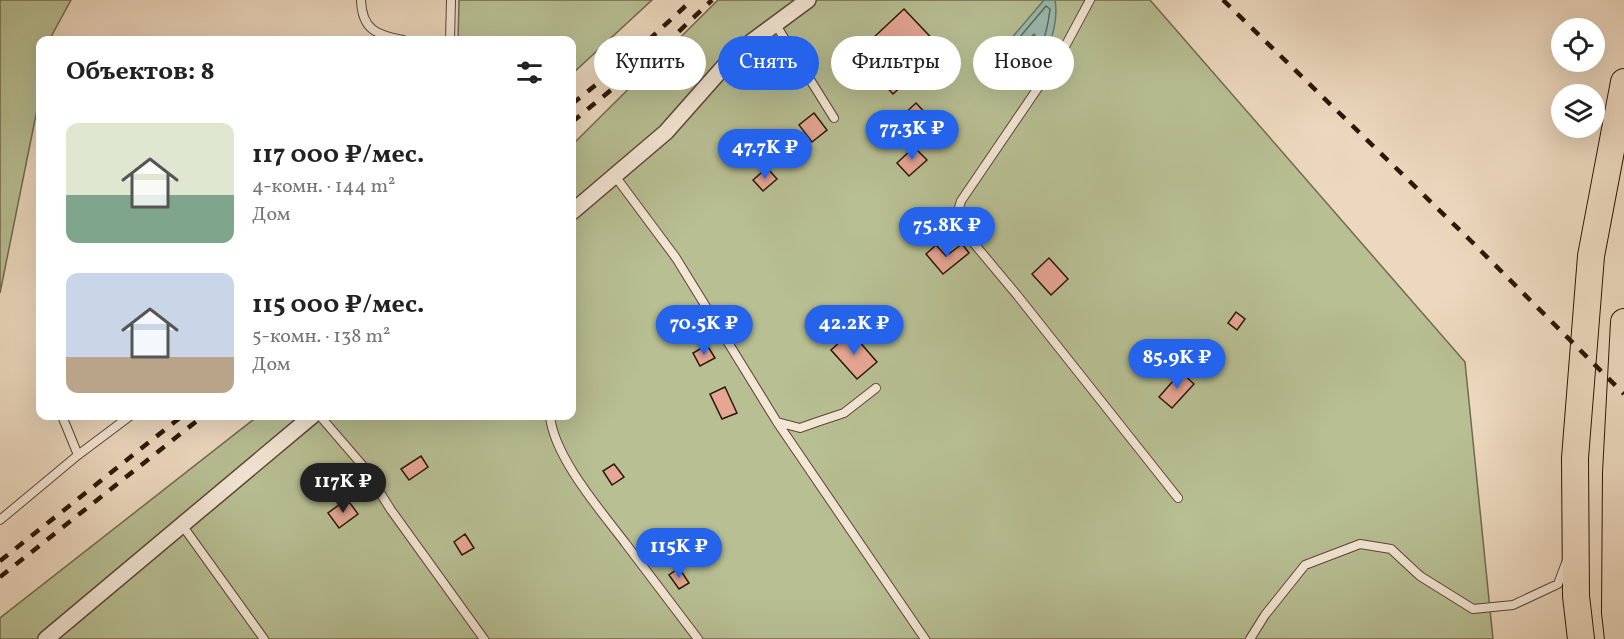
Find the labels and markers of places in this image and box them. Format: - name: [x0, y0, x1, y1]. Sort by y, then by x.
- pin: 77.3K ₽: [857, 110, 967, 161]
- pin: 47.7K ₽: [710, 129, 820, 180]
- pin: 75.8K ₽: [892, 207, 1002, 258]
- pin: 70.5K ₽: [649, 305, 759, 356]
- pin: 42.2K ₽: [799, 305, 909, 356]
- pin: 85.9K ₽: [1122, 339, 1232, 390]
- pin: 117K ₽: [294, 463, 392, 514]
- pin: 115K ₽: [630, 528, 728, 579]

